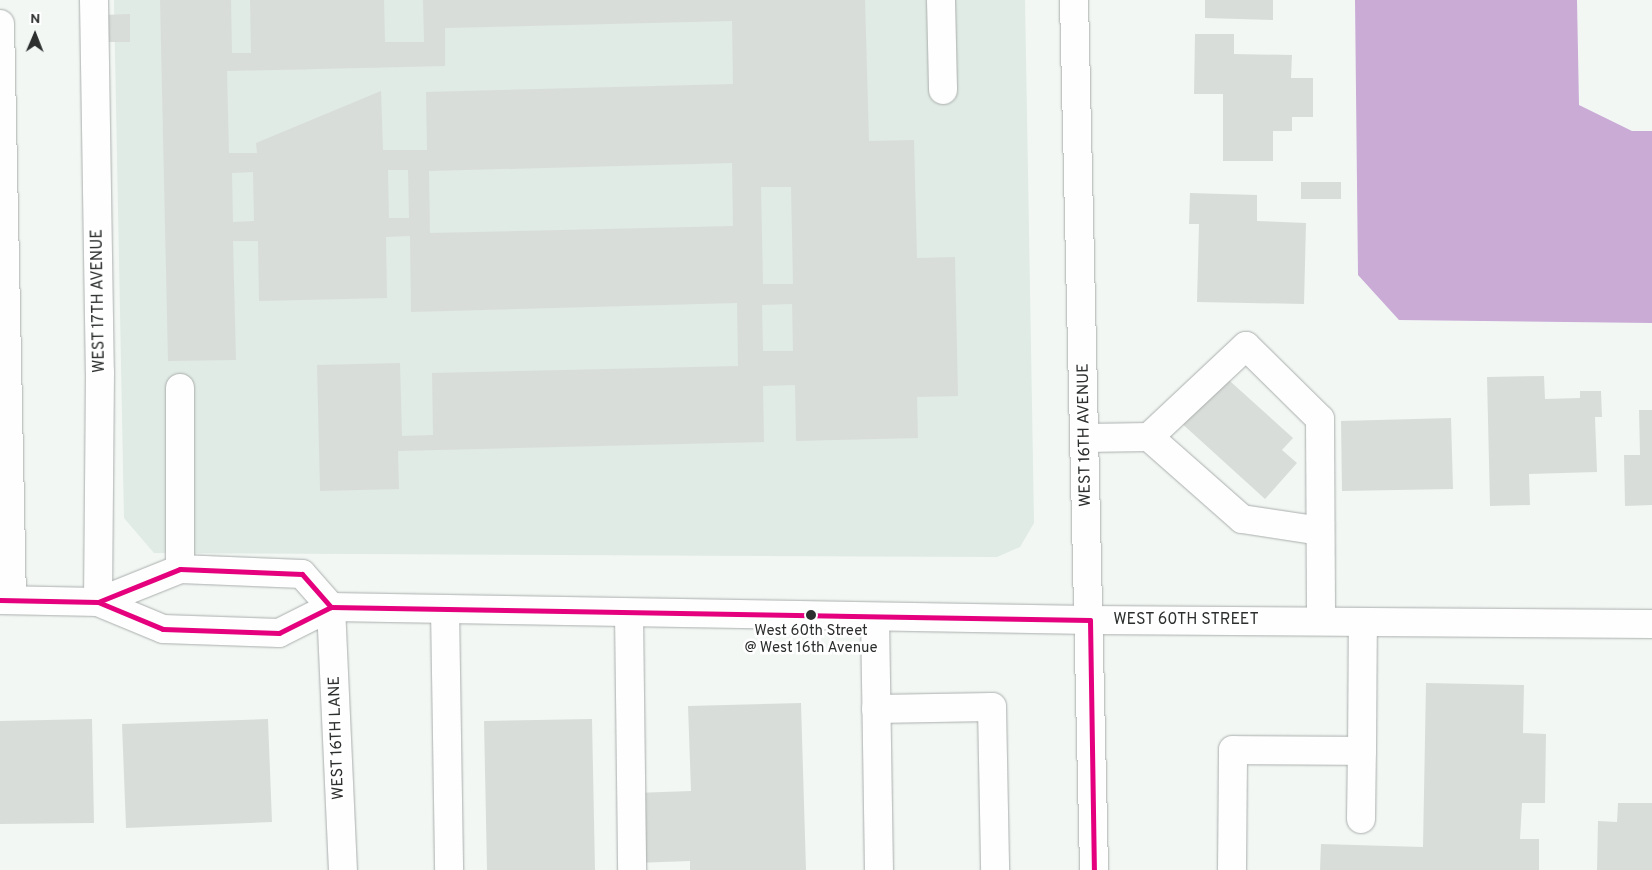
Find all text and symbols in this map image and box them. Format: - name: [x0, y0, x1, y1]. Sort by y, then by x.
- north arrow: [10, 10, 60, 60]
- text: N: [30, 11, 40, 28]
- street label: WEST 17TH AVENUE: [88, 228, 110, 374]
- street label: WEST 16TH AVENUE: [1074, 362, 1096, 508]
- marker: West 60th Street @ West 16th Avenue: [806, 610, 816, 620]
- street label: WEST 60TH STREET: [1113, 610, 1259, 630]
- place label: West 60th Street @ West 16th Avenue: [744, 622, 878, 657]
- street label: WEST 16TH LANE: [325, 675, 349, 801]

